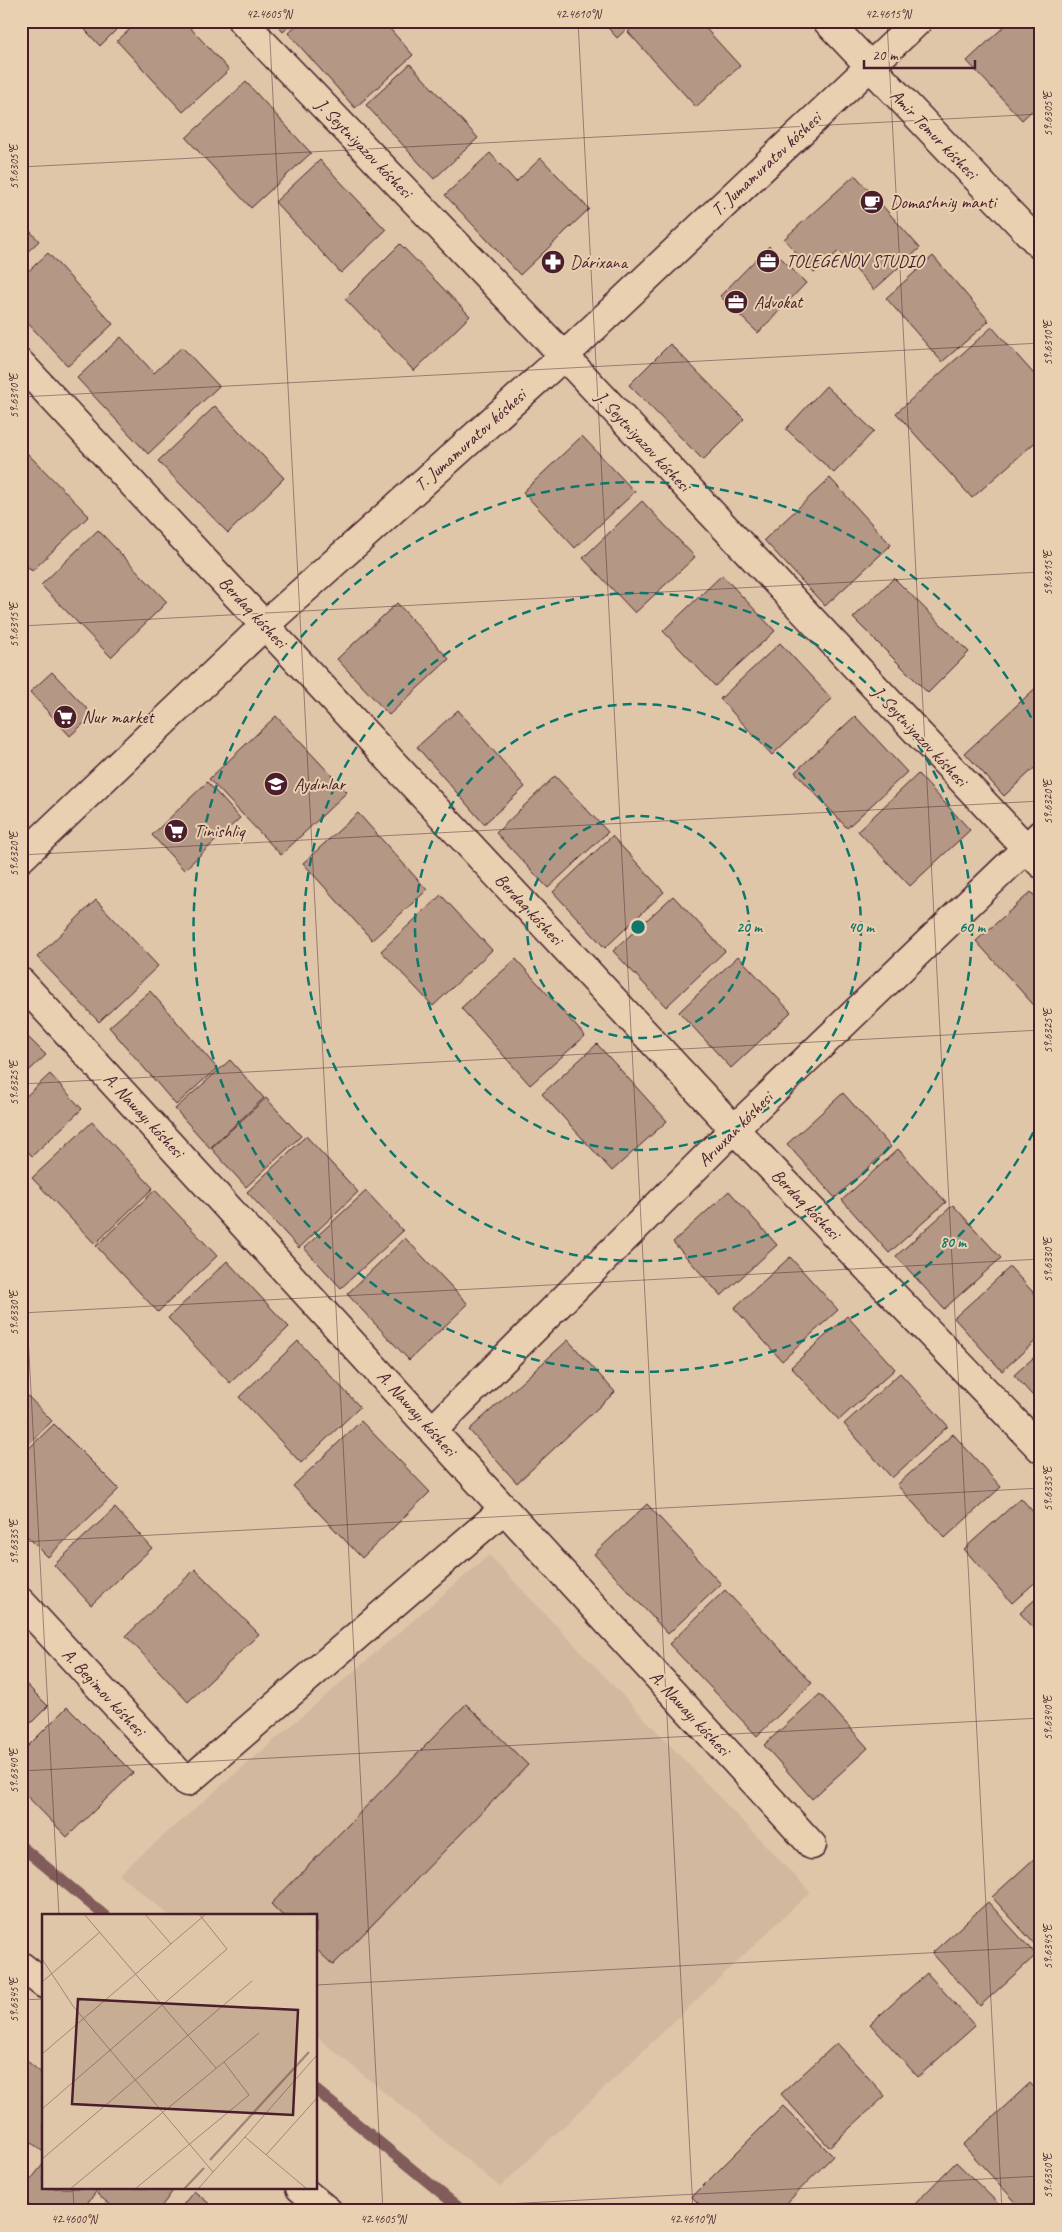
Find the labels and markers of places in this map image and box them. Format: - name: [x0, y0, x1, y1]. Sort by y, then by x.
- cafe icon: Domashniy manti: [859, 189, 885, 215]
- place label: Domashniy manti: [890, 191, 999, 213]
- office icon: TOLEGENOV STUDIO: [755, 248, 781, 274]
- pharmacy icon: Dárixana: [540, 249, 566, 275]
- place label: TOLEGENOV STUDIO: [786, 250, 926, 272]
- place label: Dárixana: [570, 251, 629, 273]
- office icon: Advokat: [723, 289, 749, 315]
- place label: Advokat: [754, 291, 804, 313]
- supermarket icon: Nur market: [52, 704, 78, 730]
- place label: Nur market: [82, 706, 155, 728]
- school or university icon: Aydınlar: [263, 771, 289, 797]
- place label: Aydınlar: [294, 773, 346, 795]
- supermarket icon: Tinishliq: [163, 818, 189, 844]
- place label: Tinishliq: [194, 820, 247, 842]
- centre of rings: [629, 918, 647, 936]

